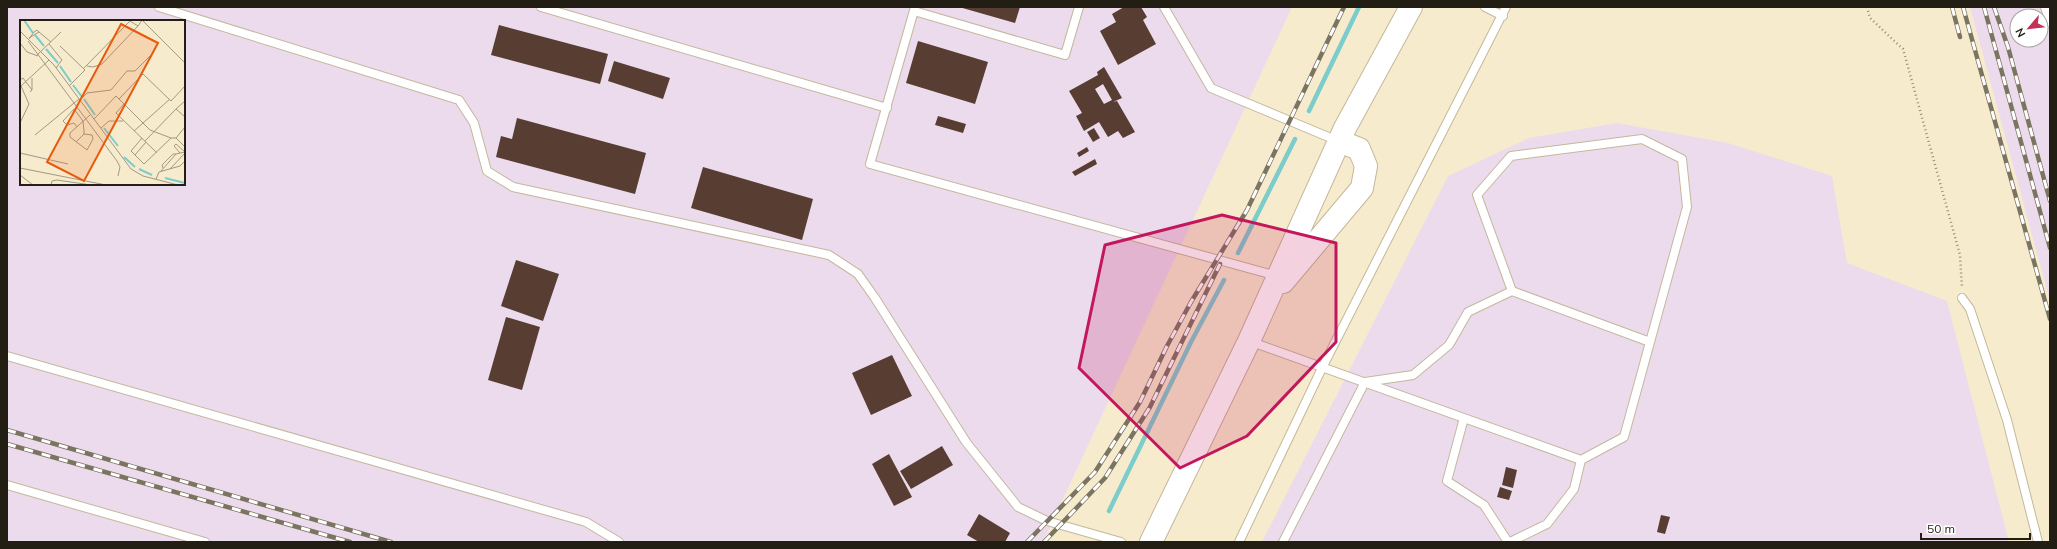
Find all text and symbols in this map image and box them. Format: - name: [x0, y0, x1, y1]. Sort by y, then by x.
- north arrow: [2009, 8, 2049, 48]
- inset map: [20, 20, 185, 185]
- text: N: [2012, 26, 2028, 40]
- scale bar: [1921, 515, 2030, 541]
- text: 50 m: [1927, 521, 1955, 536]

